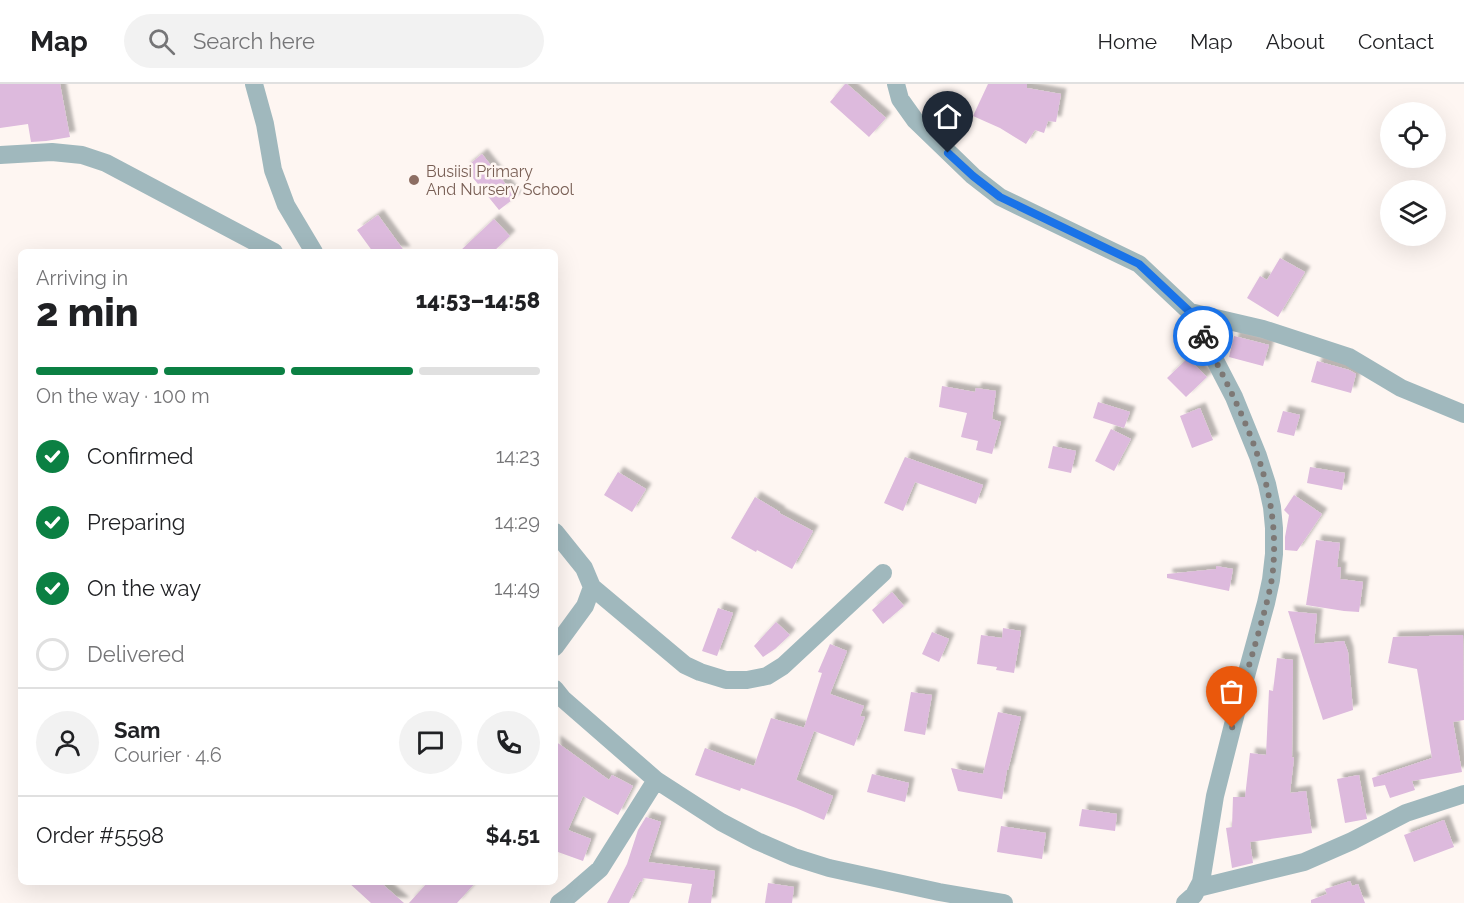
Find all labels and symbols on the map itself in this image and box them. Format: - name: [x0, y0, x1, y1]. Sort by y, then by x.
- pin: [922, 91, 973, 153]
- place label: Busiisi Primary And Nursery School: [426, 162, 575, 199]
- marker: Busiisi Primary And Nursery School: [407, 173, 421, 187]
- courier: [1173, 306, 1233, 366]
- pin: [1206, 666, 1257, 728]

